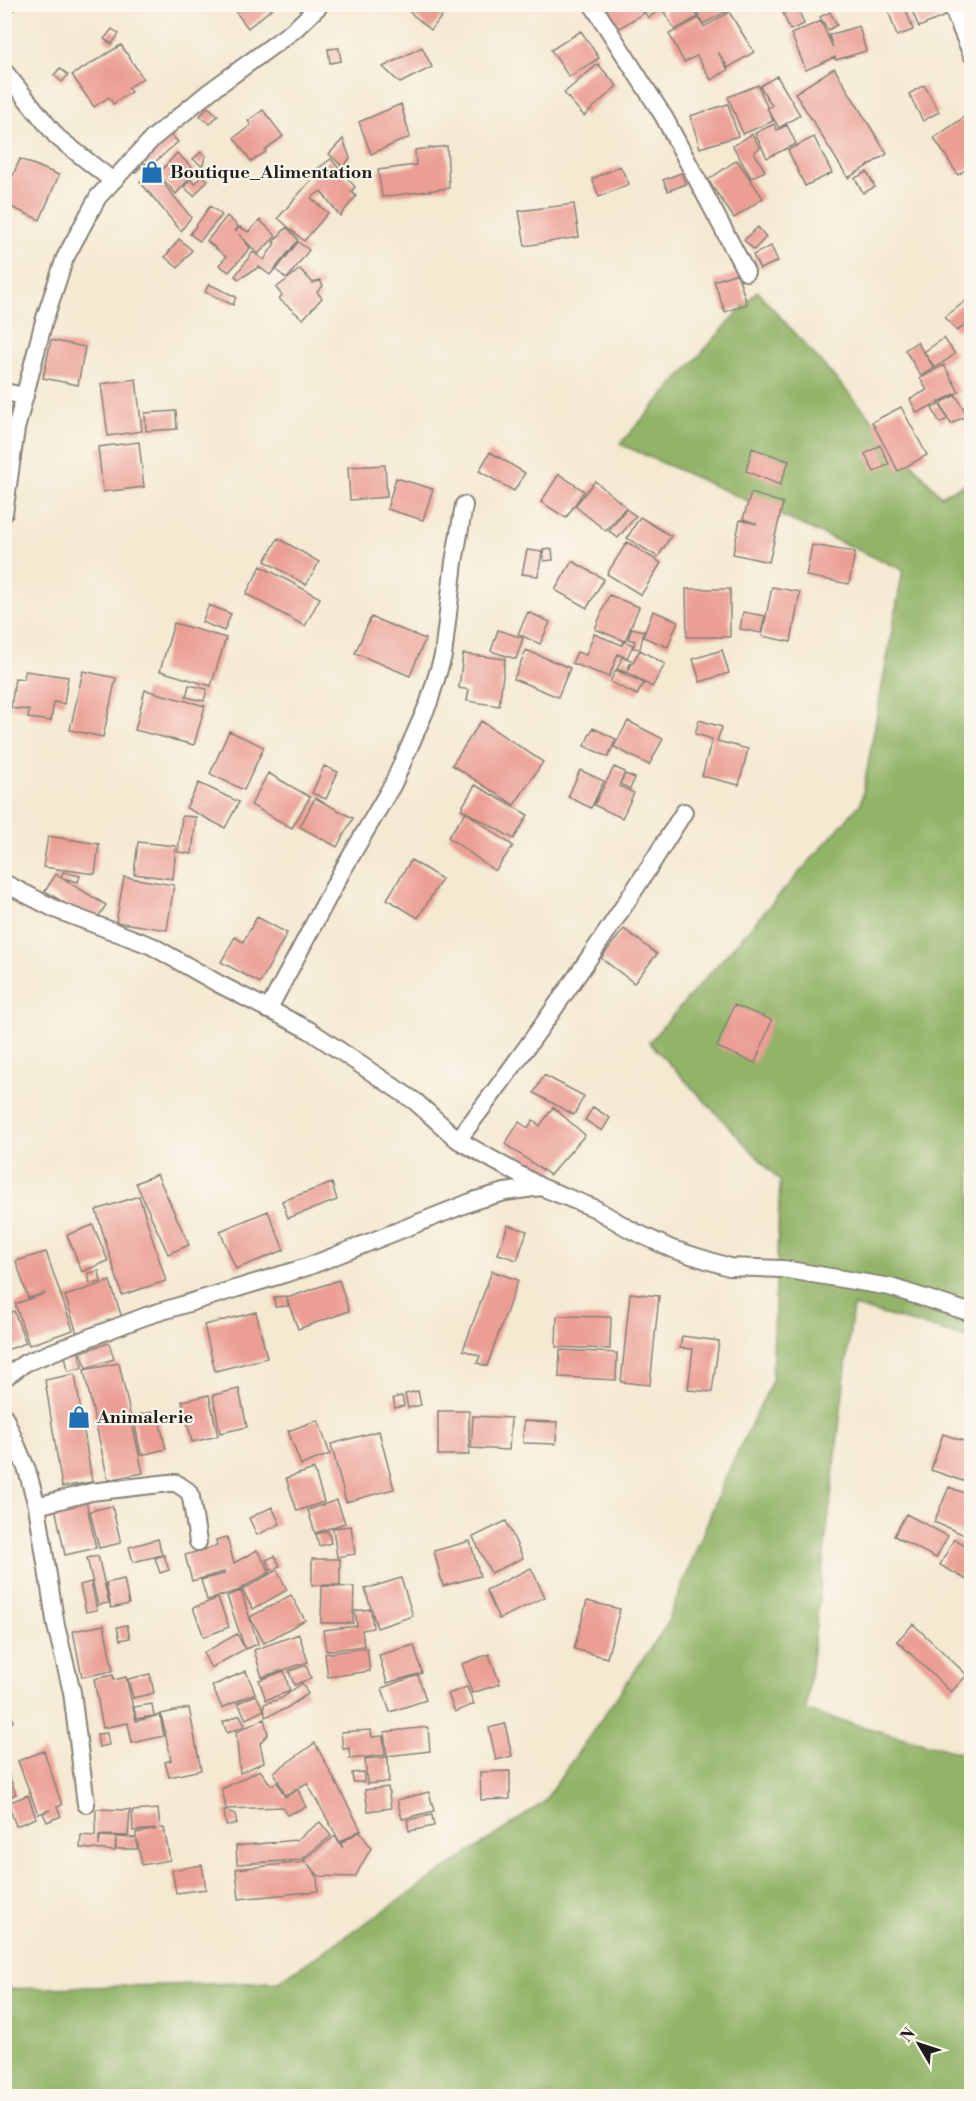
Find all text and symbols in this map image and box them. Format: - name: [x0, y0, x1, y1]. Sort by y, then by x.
- shop icon: Boutique_Alimentation: [139, 159, 165, 185]
- place label: Boutique_Alimentation: [170, 161, 372, 184]
- shop icon: Animalerie: [66, 1404, 92, 1430]
- place label: Animalerie: [96, 1406, 194, 1429]
- north arrow: [889, 2014, 949, 2074]
- text: N: [896, 2024, 920, 2046]

